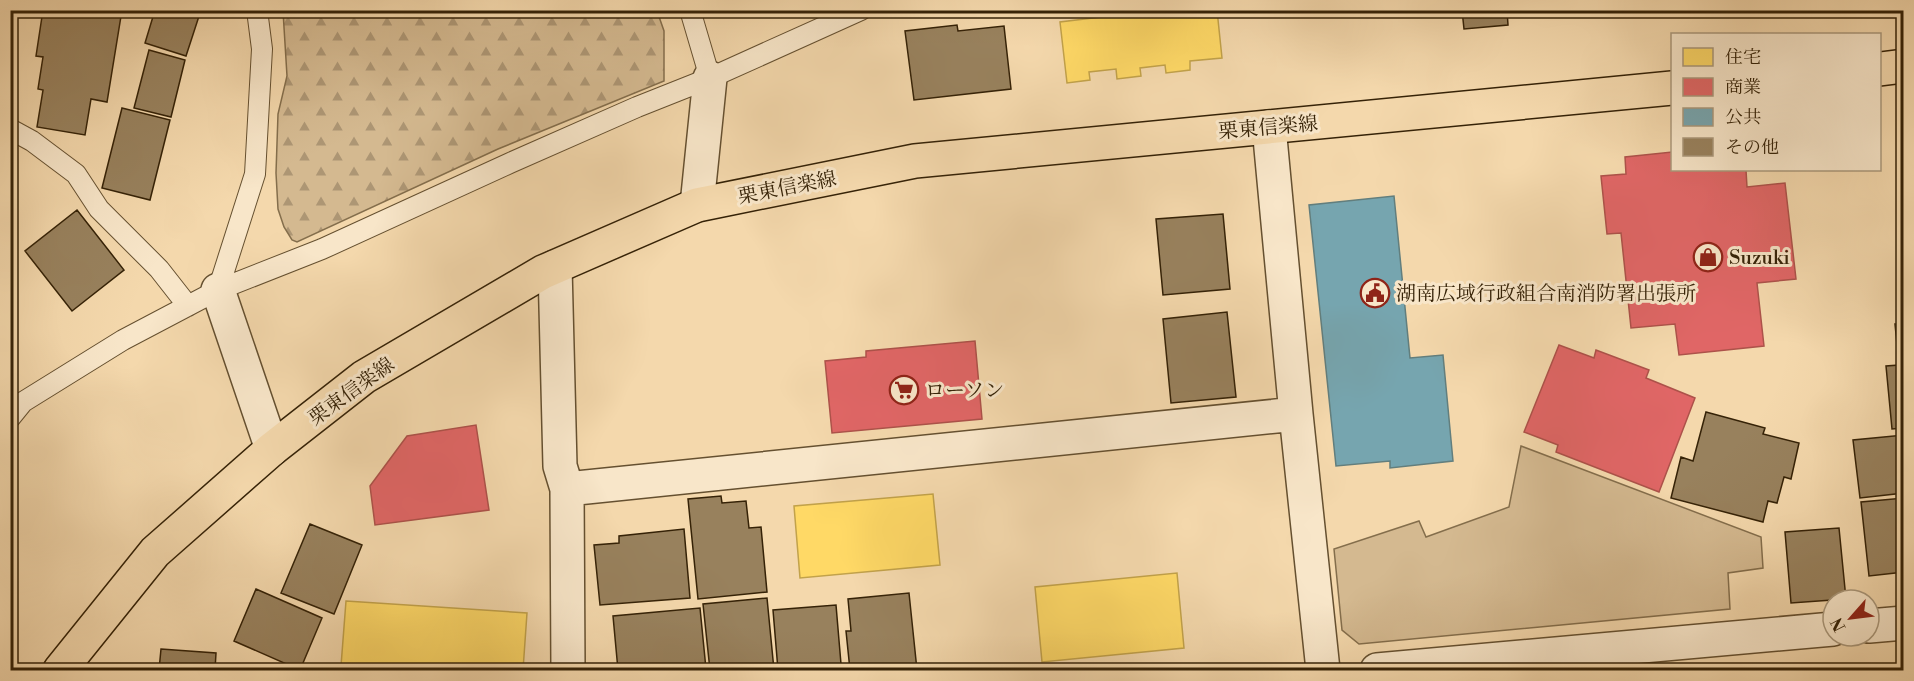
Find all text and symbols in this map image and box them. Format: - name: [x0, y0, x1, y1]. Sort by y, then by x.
- legend: [1671, 33, 1881, 171]
- text: 住宅: [1725, 46, 1761, 69]
- text: 商業: [1725, 76, 1761, 99]
- text: 公共: [1725, 106, 1761, 129]
- street label: 栗東信楽線: [1217, 112, 1319, 145]
- text: その他: [1725, 136, 1779, 159]
- street label: 栗東信楽線: [736, 167, 839, 210]
- shop icon: Suzuki: [1692, 241, 1724, 273]
- place label: Suzuki: [1729, 246, 1790, 271]
- public building icon: 湖南広域行政組合南消防署出張所: [1359, 277, 1391, 309]
- place label: 湖南広域行政組合南消防署出張所: [1396, 282, 1696, 307]
- street label: 栗東信楽線: [304, 353, 400, 432]
- supermarket icon: ローソン: [888, 374, 920, 406]
- place label: ローソン: [925, 379, 1004, 404]
- north arrow: [1821, 588, 1881, 648]
- text: N: [1827, 614, 1850, 635]

